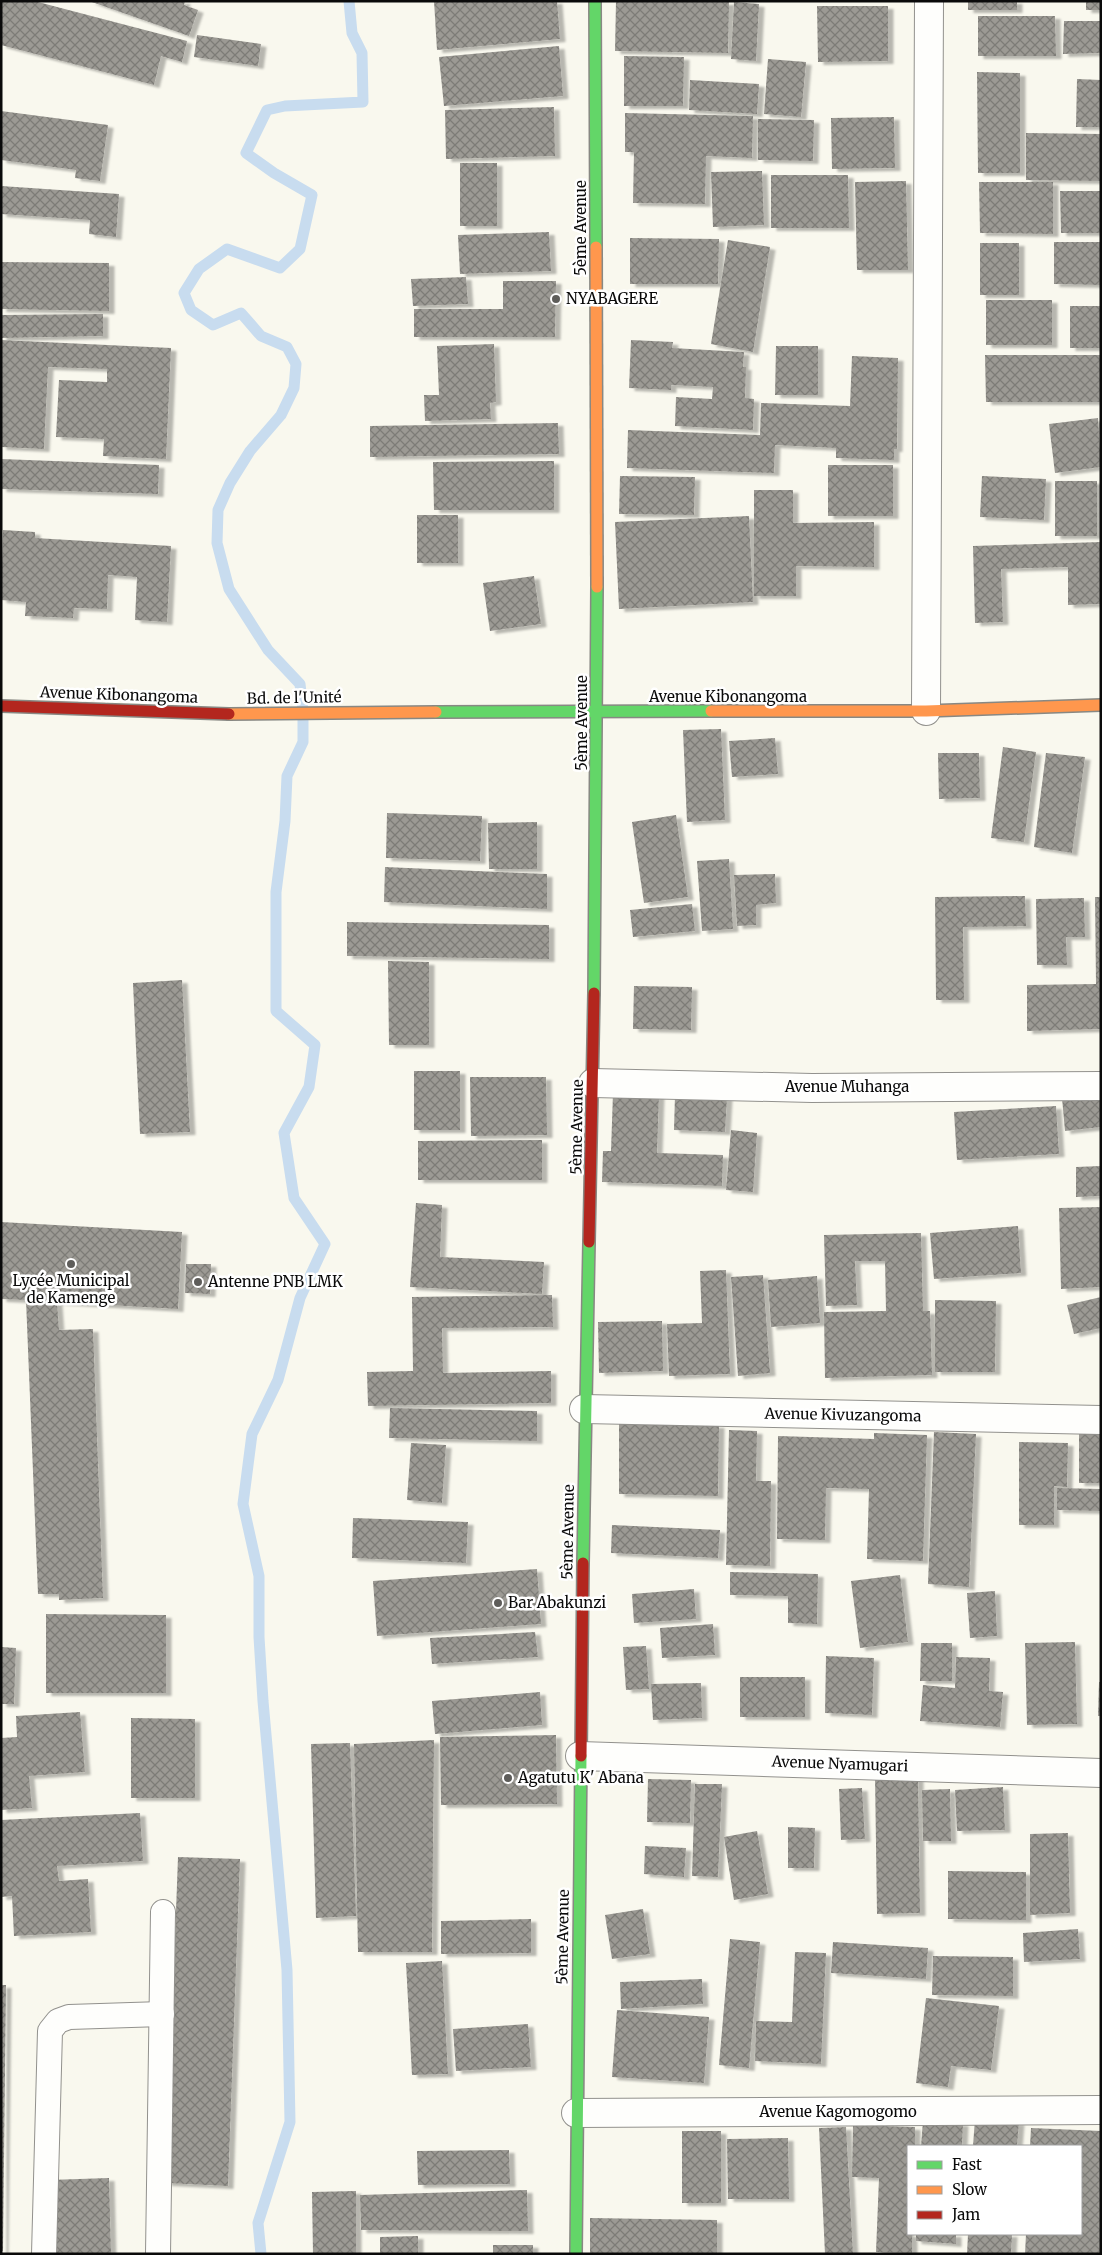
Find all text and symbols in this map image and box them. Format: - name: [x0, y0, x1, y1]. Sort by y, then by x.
- street label: 5ème Avenue: [571, 180, 590, 276]
- place label: NYABAGERE: [566, 289, 659, 308]
- marker: NYABAGERE: [550, 293, 562, 305]
- street label: 5ème Avenue: [572, 675, 591, 771]
- street label: Avenue Kibonangoma: [39, 682, 198, 707]
- street label: Bd. de l'Unité: [246, 687, 342, 708]
- street label: Avenue Kibonangoma: [648, 687, 807, 706]
- street label: Avenue Muhanga: [784, 1077, 909, 1096]
- street label: 5ème Avenue: [566, 1079, 587, 1175]
- marker: Lycée Municipal de Kamenge: [65, 1258, 77, 1270]
- place label: Lycée Municipal de Kamenge: [13, 1271, 130, 1307]
- place label: Antenne PNB LMK: [207, 1272, 343, 1291]
- marker: Antenne PNB LMK: [192, 1276, 204, 1288]
- street label: Avenue Kivuzangoma: [764, 1404, 921, 1425]
- street label: 5ème Avenue: [557, 1484, 578, 1580]
- place label: Bar Abakunzi: [508, 1593, 606, 1612]
- marker: Bar Abakunzi: [492, 1597, 504, 1609]
- street label: Avenue Nyamugari: [770, 1752, 909, 1775]
- place label: Agatutu K' Abana: [517, 1768, 644, 1787]
- marker: Agatutu K' Abana: [502, 1772, 514, 1784]
- street label: 5ème Avenue: [552, 1889, 573, 1985]
- street label: Avenue Kagomogomo: [758, 2102, 917, 2121]
- legend: [907, 2145, 1082, 2235]
- text: Fast: [952, 2155, 982, 2174]
- text: Slow: [952, 2180, 987, 2199]
- text: Jam: [951, 2205, 980, 2224]

